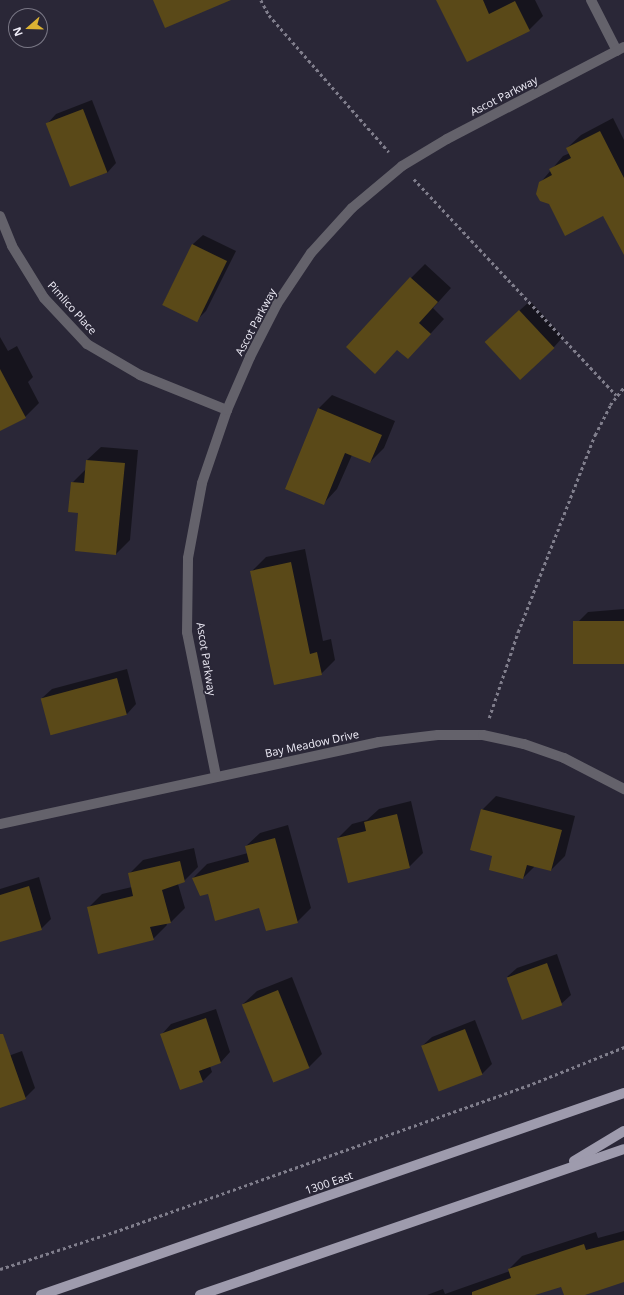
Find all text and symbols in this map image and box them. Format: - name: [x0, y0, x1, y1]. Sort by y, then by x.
- north arrow: [8, 8, 48, 48]
- text: N: [9, 25, 26, 39]
- street label: Ascot Parkway: [468, 73, 540, 119]
- street label: Pimlico Place: [45, 279, 99, 337]
- street label: Ascot Parkway: [233, 286, 279, 358]
- street label: Ascot Parkway: [194, 621, 218, 697]
- street label: Bay Meadow Drive: [264, 728, 360, 760]
- street label: 1300 East: [303, 1169, 355, 1197]

